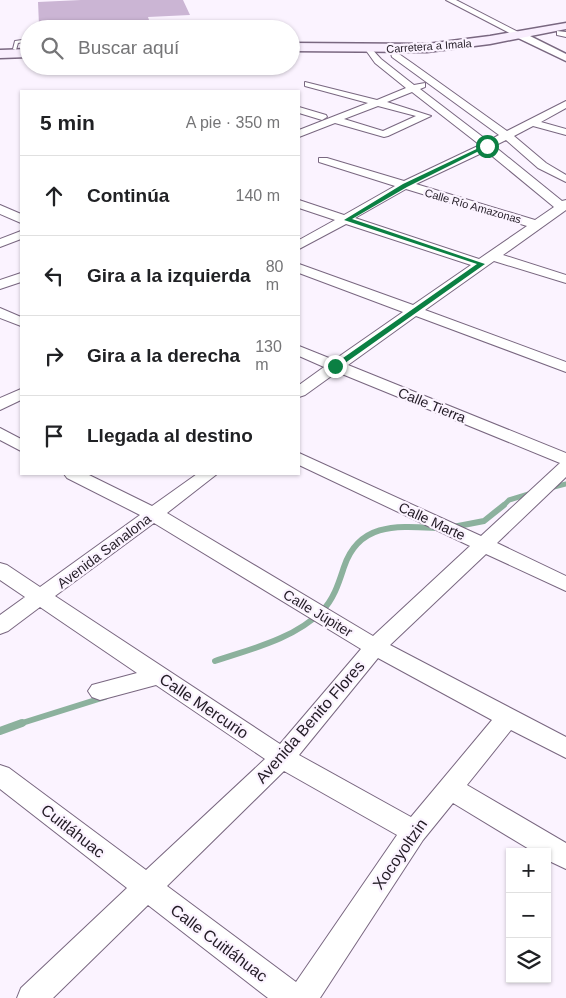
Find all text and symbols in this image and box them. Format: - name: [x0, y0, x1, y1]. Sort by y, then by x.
- search box: [20, 20, 300, 75]
- icon: search: [38, 34, 66, 62]
- text: Buscar aquí: [78, 37, 179, 58]
- street label: Carretera a Imala: [386, 37, 473, 55]
- text: 5 min: [40, 111, 95, 134]
- text: A pie · 350 m: [186, 114, 280, 131]
- route start: [476, 135, 499, 158]
- icon: ahead: [40, 182, 68, 210]
- text: Continúa: [87, 185, 169, 206]
- street label: Calle Río Amazonas: [423, 186, 523, 226]
- text: 140 m: [236, 187, 280, 204]
- text: 80 m: [266, 258, 283, 293]
- icon: left: [40, 262, 68, 290]
- text: Gira a la izquierda: [87, 265, 251, 286]
- text: 130 m: [255, 338, 282, 373]
- icon: right: [40, 342, 68, 370]
- text: Gira a la derecha: [87, 345, 240, 366]
- route end: [324, 355, 347, 378]
- street label: Calle Tierra: [396, 384, 468, 426]
- icon: arrive: [40, 422, 68, 450]
- text: Llegada al destino: [87, 425, 253, 446]
- street label: Calle Marte: [396, 499, 468, 543]
- street label: Avenida Sanalona: [54, 510, 154, 592]
- street label: Calle Júpiter: [281, 586, 356, 640]
- street label: Avenida Benito Flores: [252, 657, 368, 787]
- street label: Calle Mercurio: [156, 670, 252, 742]
- street label: Cuitláhuac: [38, 801, 108, 861]
- street label: Xocoyoltzin: [370, 816, 430, 892]
- map controls: [506, 848, 551, 983]
- button: +: [506, 848, 551, 893]
- button: −: [506, 893, 551, 938]
- street label: Calle Cuitláhuac: [167, 901, 271, 985]
- button: layers: [506, 938, 551, 983]

